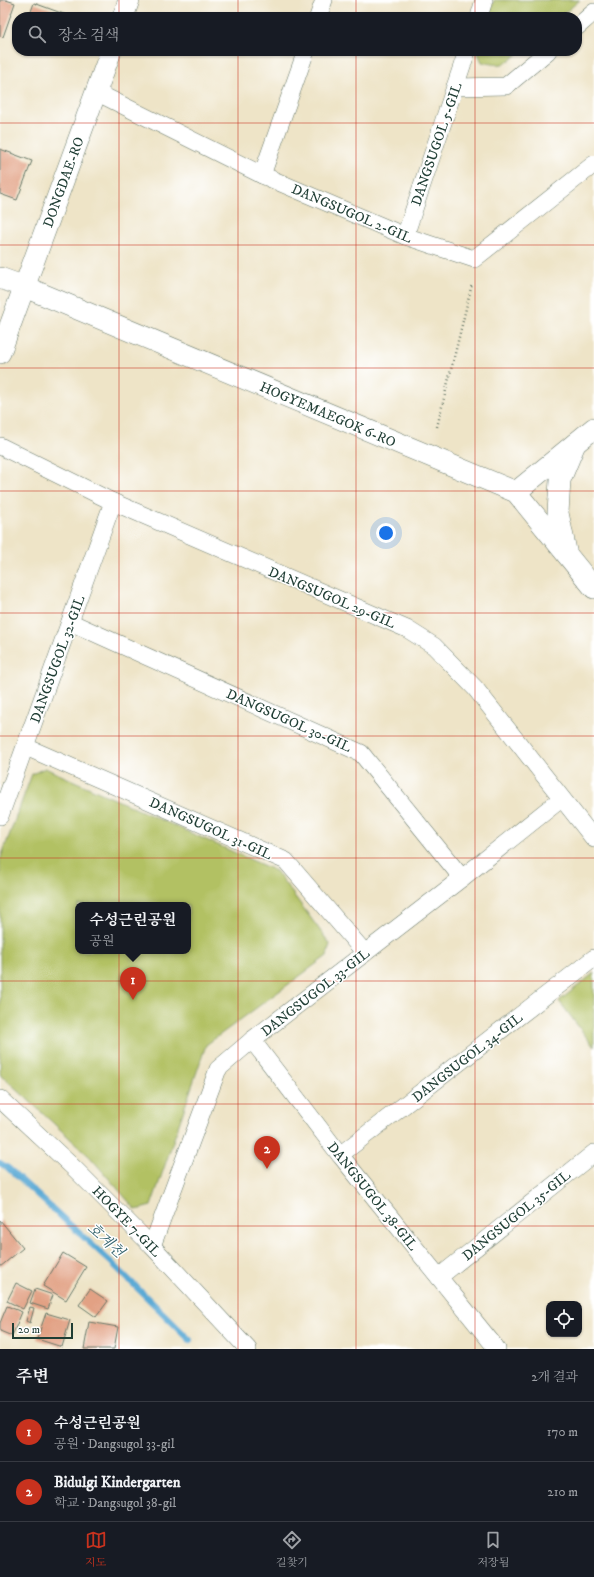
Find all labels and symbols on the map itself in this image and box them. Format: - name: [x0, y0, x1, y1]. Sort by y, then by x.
- street label: DANGSUGOL 5-GIL: [407, 80, 467, 208]
- street label: DONGDAE-RO: [39, 134, 89, 230]
- street label: DANGSUGOL 2-GIL: [289, 180, 415, 247]
- street label: HOGYEMAEGOK 6-RO: [257, 378, 399, 452]
- your location: [376, 523, 396, 543]
- street label: DANGSUGOL 29-GIL: [265, 563, 398, 633]
- street label: DANGSUGOL 32-GIL: [26, 593, 89, 726]
- street label: DANGSUGOL 30-GIL: [223, 685, 354, 757]
- street label: DANGSUGOL 31-GIL: [146, 794, 275, 864]
- street label: DANGSUGOL 33-GIL: [258, 945, 373, 1041]
- pin: 1: [120, 967, 146, 1000]
- street label: DANGSUGOL 34-GIL: [409, 1009, 527, 1107]
- pin: 2: [254, 1136, 280, 1169]
- street label: DANGSUGOL 38-GIL: [323, 1139, 422, 1255]
- street label: DANGSUGOL 35-GIL: [459, 1166, 575, 1265]
- street label: HOGYE 7-GIL: [88, 1182, 165, 1261]
- water label: 호계천: [83, 1219, 129, 1263]
- scale bar: [12, 1321, 73, 1340]

